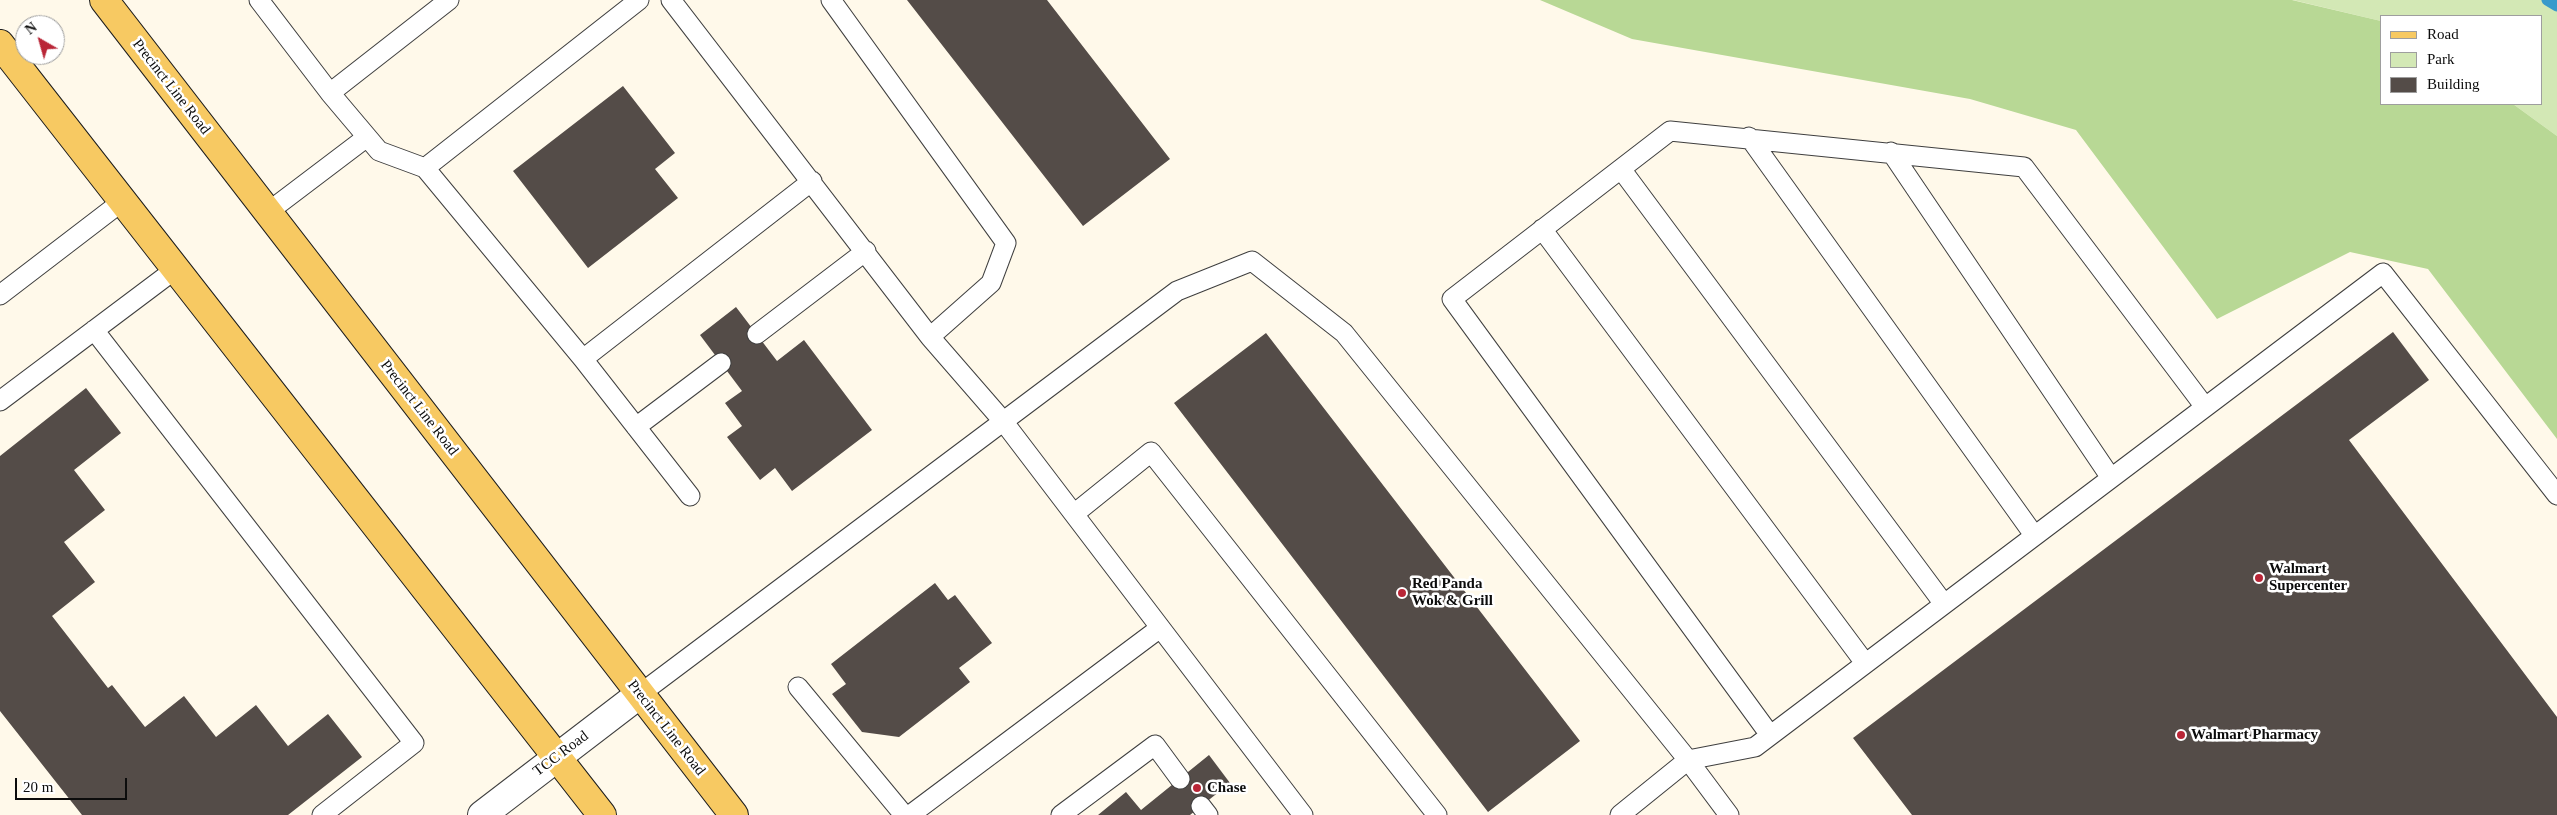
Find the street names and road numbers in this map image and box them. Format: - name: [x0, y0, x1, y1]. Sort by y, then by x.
- street label: Precinct Line Road: [128, 36, 214, 138]
- street label: Precinct Line Road: [376, 357, 462, 459]
- street label: Precinct Line Road: [623, 677, 709, 779]
- street label: TCC Road: [530, 727, 592, 781]

